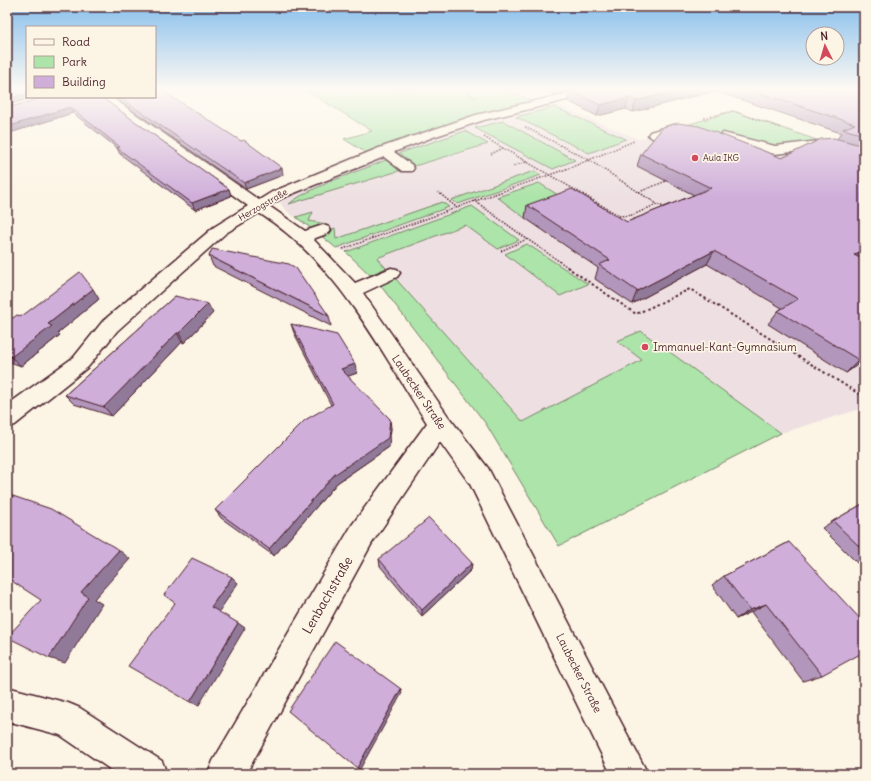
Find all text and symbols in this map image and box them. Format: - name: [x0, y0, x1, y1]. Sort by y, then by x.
- legend: [26, 26, 156, 98]
- north arrow: [805, 26, 845, 66]
- text: N: [820, 29, 829, 43]
- text: Road: [62, 34, 90, 49]
- text: Park: [62, 54, 87, 69]
- text: Building: [62, 74, 106, 89]
- place label: Aula IKG: [703, 152, 740, 163]
- marker: Aula IKG: [690, 153, 700, 163]
- street label: Herzogstraße: [236, 186, 289, 223]
- place label: Immanuel-Kant-Gymnasium: [653, 340, 797, 354]
- marker: Immanuel-Kant-Gymnasium: [640, 342, 650, 352]
- street label: Laubecker Straße: [389, 352, 449, 432]
- street label: Lenbachstraße: [298, 553, 357, 637]
- street label: Laubecker Straße: [553, 631, 605, 715]

